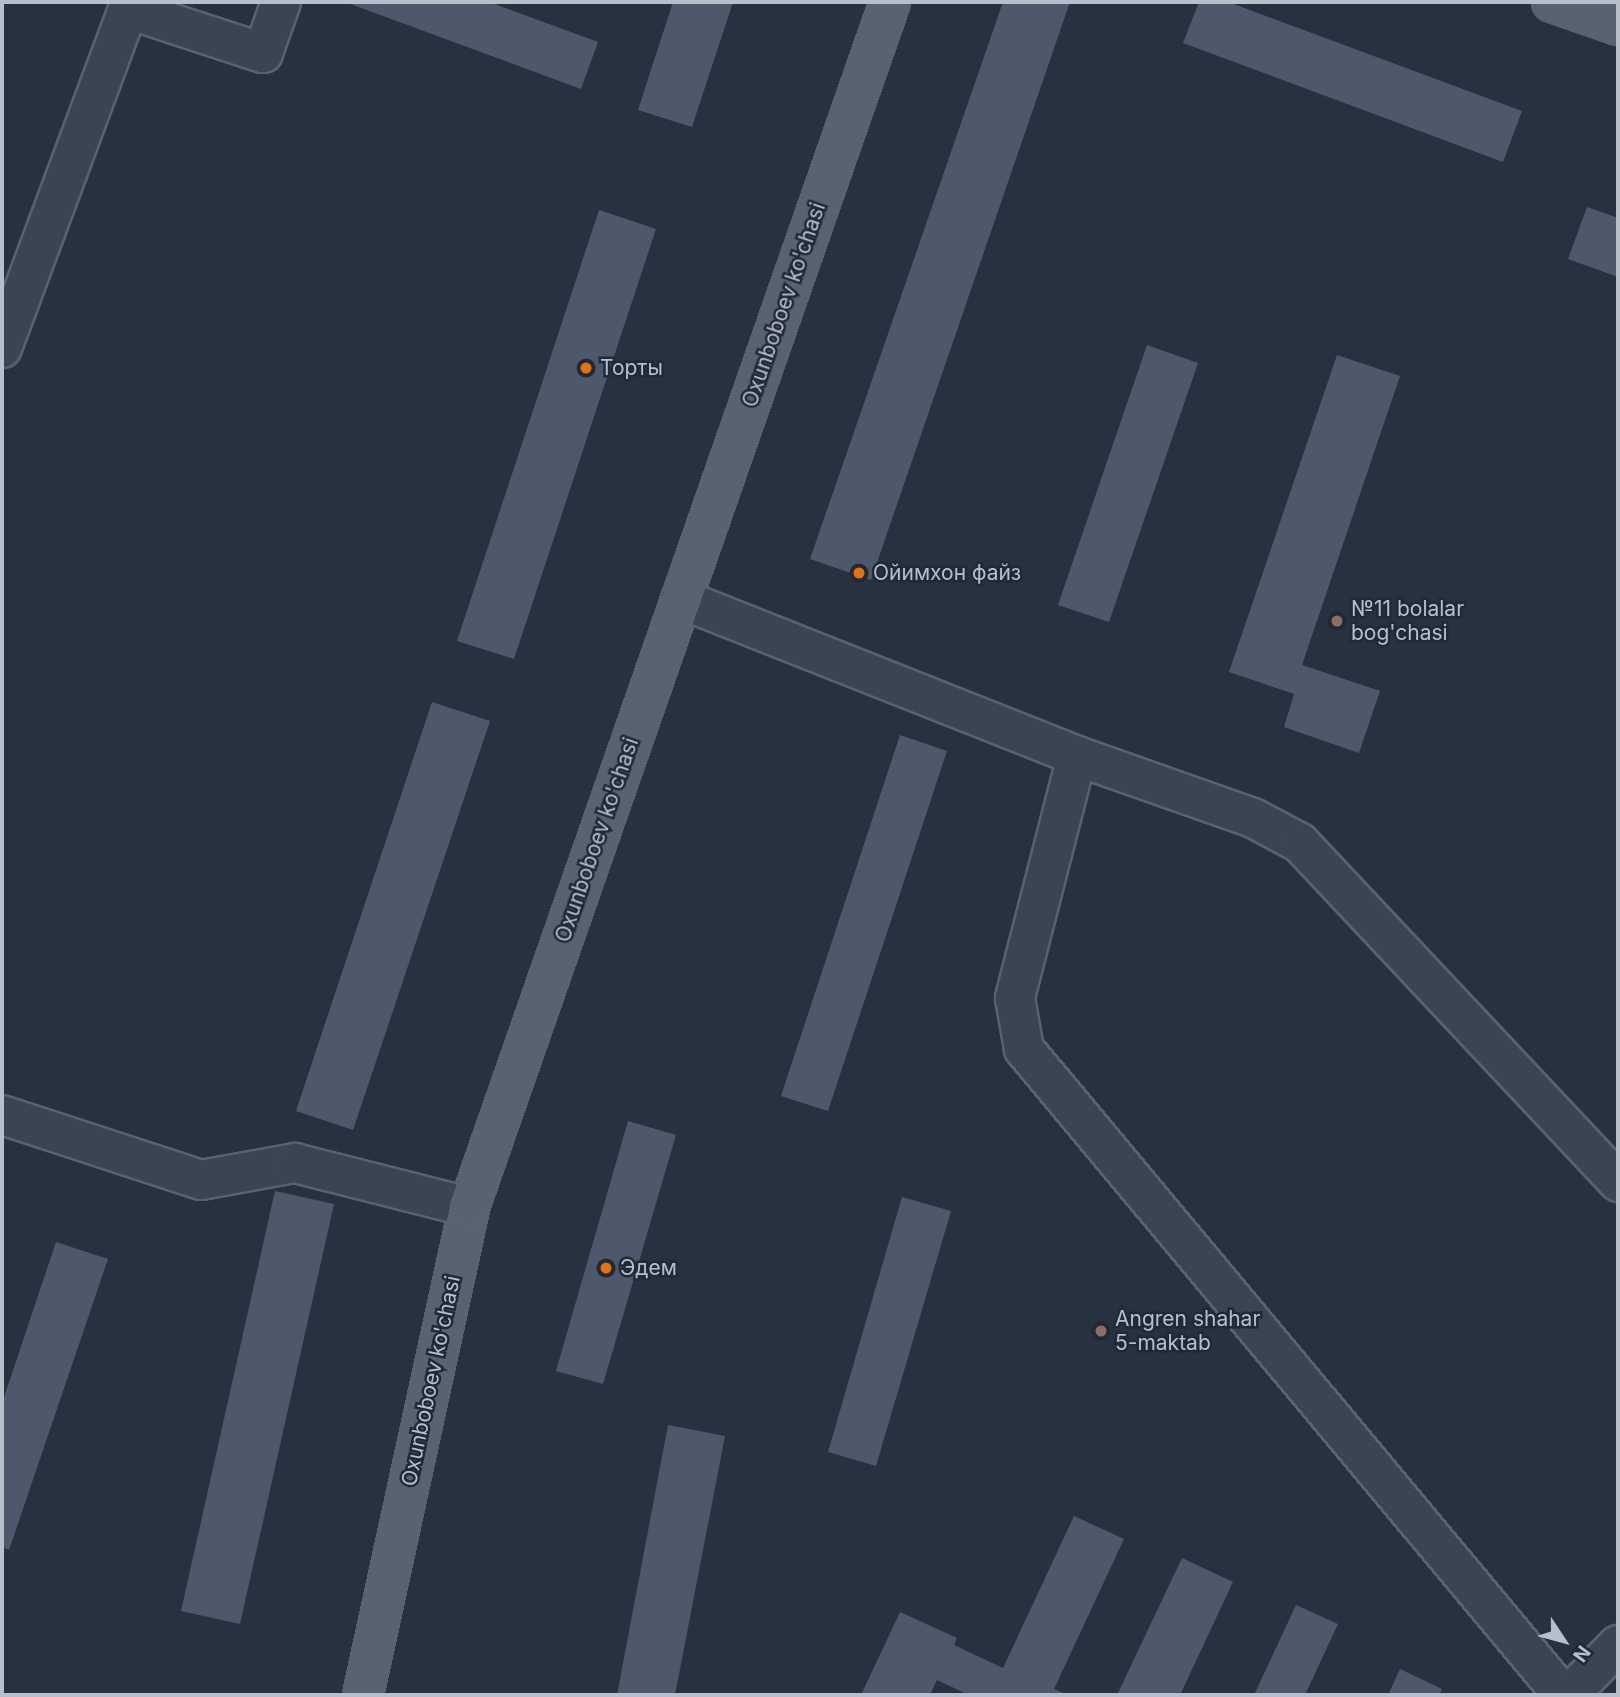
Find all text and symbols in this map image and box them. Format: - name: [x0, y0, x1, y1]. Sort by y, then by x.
- street label: Oxunboboev ko'chasi: [737, 199, 831, 411]
- place label: Торты: [600, 355, 663, 381]
- marker: Торты: [578, 360, 594, 376]
- place label: Ойимхон файз: [873, 560, 1021, 586]
- marker: Ойимхон файз: [851, 565, 867, 581]
- place label: №11 bolalar bog'chasi: [1351, 596, 1464, 646]
- marker: №11 bolalar bog'chasi: [1329, 613, 1345, 629]
- street label: Oxunboboev ko'chasi: [550, 734, 644, 946]
- place label: Эдем: [620, 1255, 677, 1281]
- marker: Эдем: [598, 1260, 614, 1276]
- street label: Oxunboboev ko'chasi: [396, 1273, 466, 1489]
- place label: Angren shahar 5-maktab: [1115, 1306, 1260, 1356]
- marker: Angren shahar 5-maktab: [1093, 1323, 1109, 1339]
- north arrow: [1529, 1606, 1599, 1676]
- text: N: [1568, 1641, 1595, 1666]

